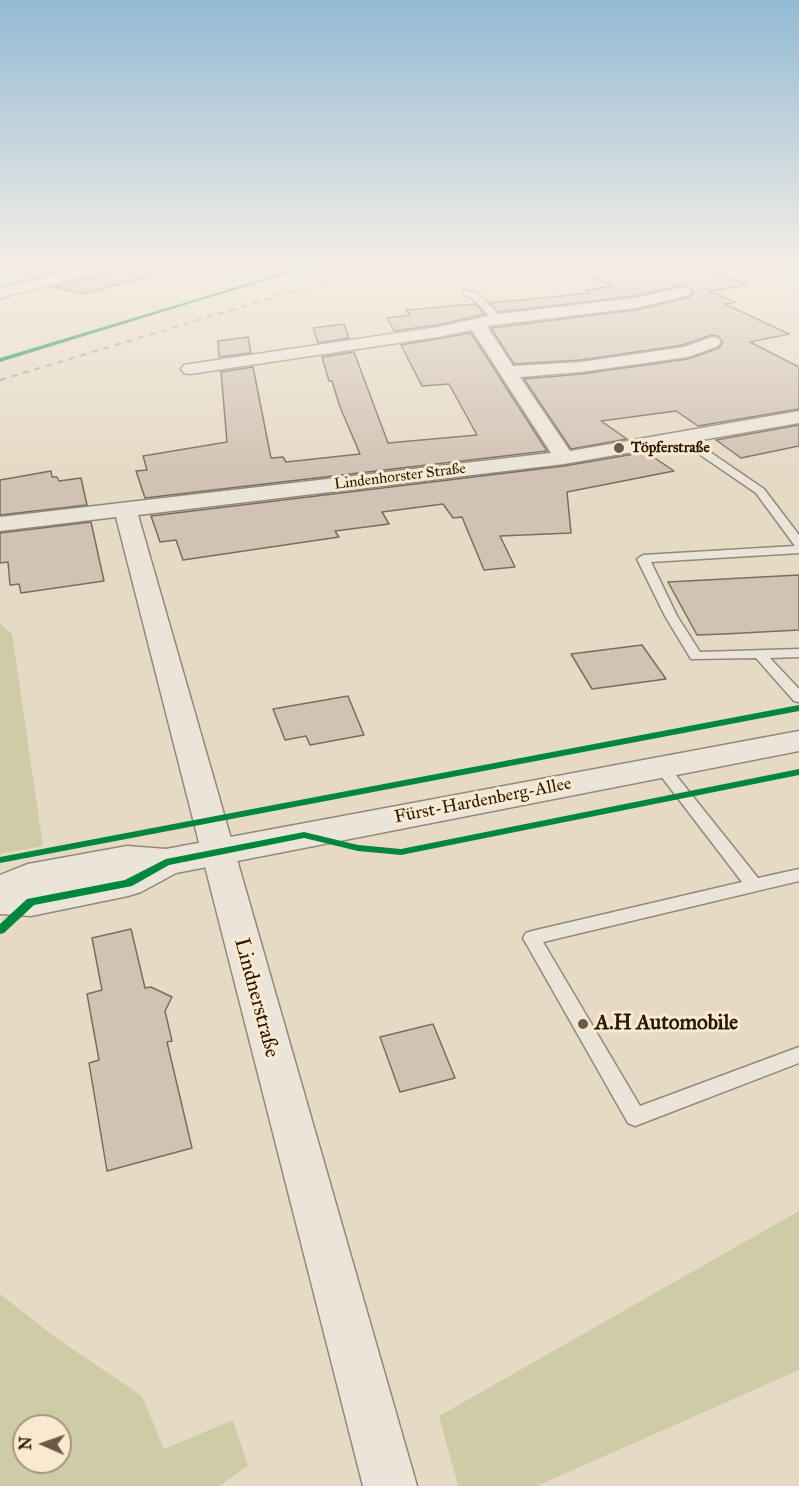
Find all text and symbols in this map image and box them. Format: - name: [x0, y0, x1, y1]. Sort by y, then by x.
- place label: Töpferstraße: [631, 439, 710, 457]
- marker: Töpferstraße: [612, 441, 626, 455]
- street label: Lindenhorster Straße: [333, 460, 467, 494]
- street label: Fürst-Hardenberg-Allee: [393, 773, 573, 829]
- street label: Lindnerstraße: [228, 936, 284, 1060]
- place label: A.H Automobile: [595, 1011, 738, 1037]
- marker: A.H Automobile: [576, 1017, 590, 1031]
- north arrow: [12, 1414, 72, 1474]
- text: N: [16, 1436, 35, 1451]

